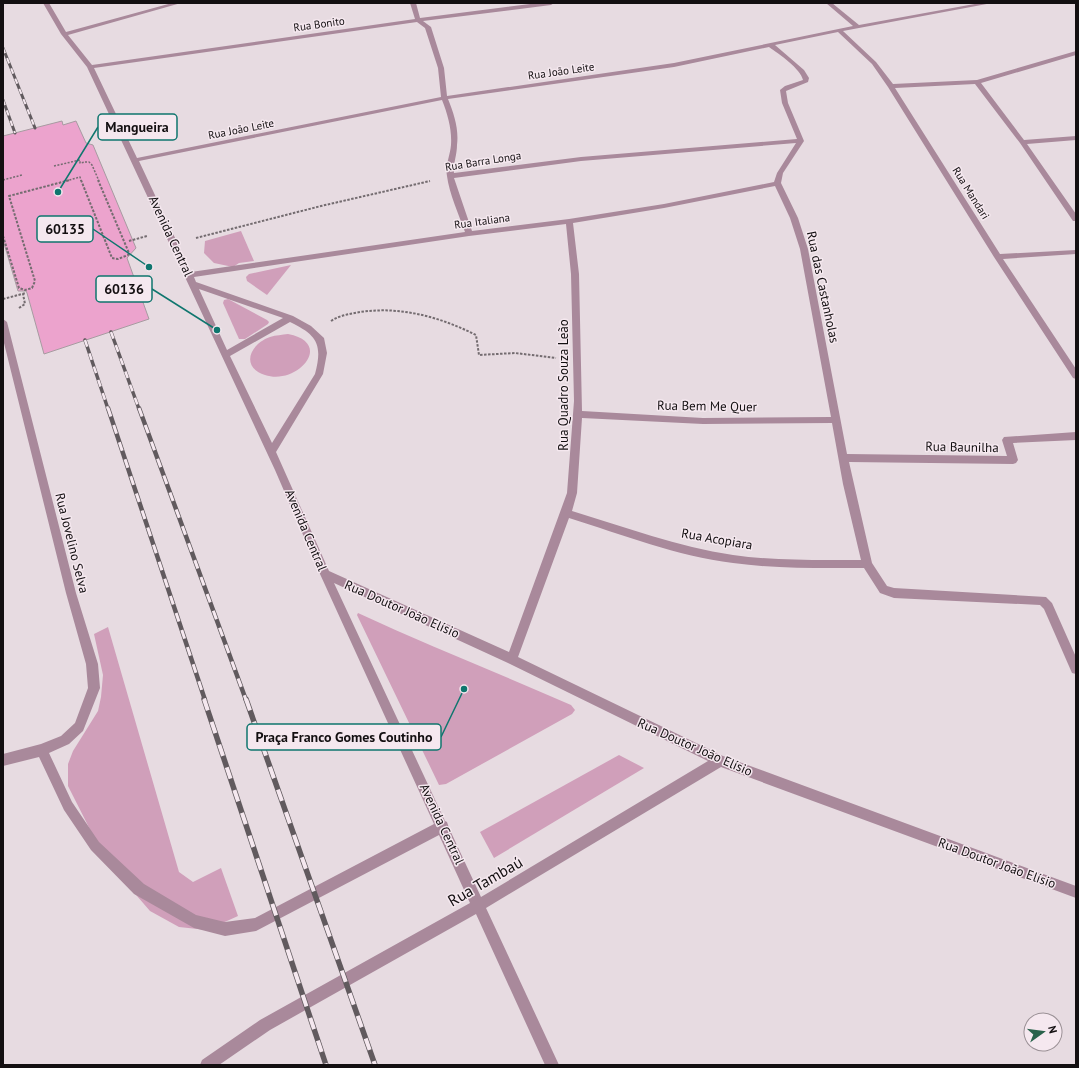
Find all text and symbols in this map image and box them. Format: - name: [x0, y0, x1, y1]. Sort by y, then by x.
- street label: Rua Bonito: [293, 13, 346, 35]
- street label: Rua João Leite: [527, 59, 596, 83]
- callout: Mangueira: [98, 114, 177, 140]
- street label: Rua João Leite: [207, 116, 276, 142]
- text: Mangueira: [105, 118, 169, 136]
- street label: Rua Barra Longa: [444, 148, 522, 174]
- street label: Rua Mandari: [949, 164, 993, 222]
- street label: Avenida Central: [145, 193, 197, 279]
- street label: Rua Italiana: [453, 210, 511, 232]
- callout: 60135: [37, 216, 93, 242]
- text: 60135: [45, 220, 85, 238]
- street label: Rua das Castanholas: [803, 230, 843, 344]
- callout: 60136: [96, 276, 152, 302]
- text: 60136: [104, 280, 144, 298]
- street label: Rua Quadro Souza Leão: [555, 319, 572, 451]
- street label: Rua Bem Me Quer: [657, 397, 758, 415]
- street label: Rua Baunilha: [925, 438, 999, 456]
- street label: Avenida Central: [281, 487, 331, 574]
- street label: Rua Jovelino Selva: [51, 491, 93, 595]
- street label: Rua Acopiara: [680, 524, 754, 554]
- street label: Rua Doutor João Elísio: [342, 576, 462, 642]
- street label: Rua Doutor João Elísio: [635, 714, 755, 780]
- callout: Praça Franco Gomes Coutinho: [247, 724, 441, 750]
- text: Praça Franco Gomes Coutinho: [256, 728, 433, 746]
- street label: Avenida Central: [416, 781, 468, 867]
- street label: Rua Doutor João Elísio: [936, 834, 1058, 892]
- street label: Rua Tambaú: [444, 852, 526, 910]
- north arrow: [1023, 1012, 1063, 1052]
- text: N: [1045, 1024, 1060, 1035]

